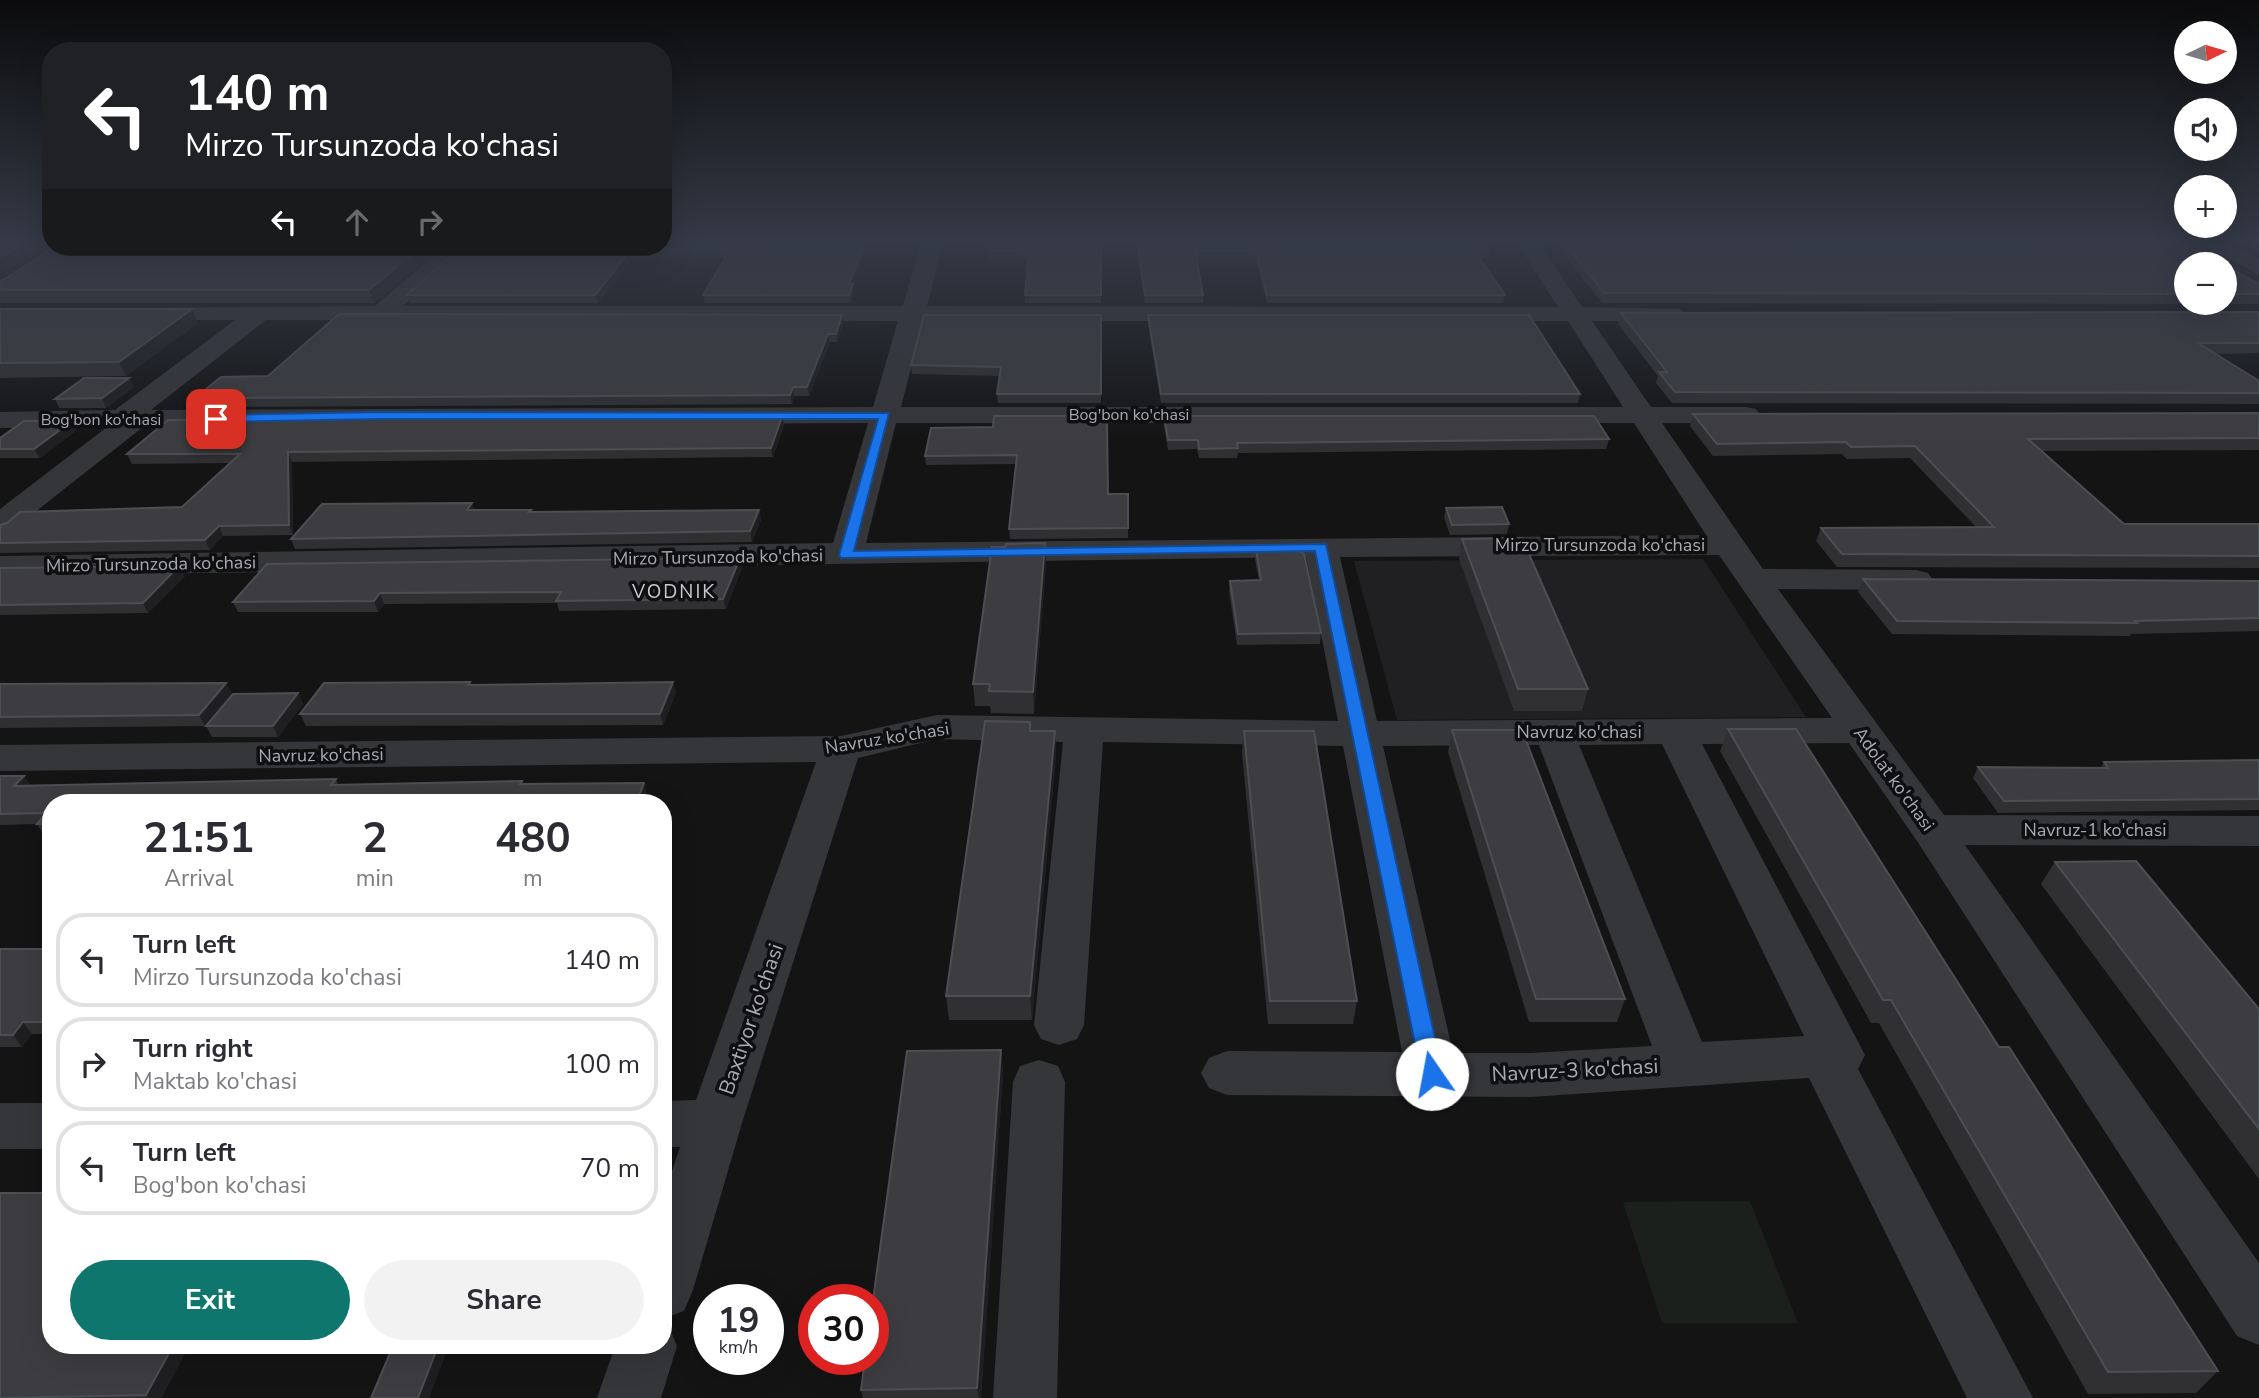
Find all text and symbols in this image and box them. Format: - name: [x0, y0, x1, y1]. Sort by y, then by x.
- north arrow: [2174, 21, 2236, 84]
- map controls: [2174, 21, 2237, 315]
- text: 140 m: [185, 60, 329, 127]
- icon: left: [70, 70, 161, 161]
- button: sound: [2174, 98, 2237, 161]
- text: Mirzo Tursunzoda ko'chasi: [185, 124, 559, 167]
- button: +: [2174, 175, 2237, 238]
- icon: left: [265, 203, 303, 241]
- icon: ahead: [338, 203, 376, 241]
- icon: right: [411, 203, 449, 241]
- button: −: [2174, 252, 2237, 315]
- pin: [186, 389, 246, 449]
- icon: arrive: [197, 400, 235, 438]
- street label: Bog'bon ko'chasi: [1069, 404, 1189, 426]
- street label: Bog'bon ko'chasi: [41, 409, 161, 431]
- street label: Mirzo Tursunzoda ko'chasi: [1495, 533, 1705, 557]
- street label: Mirzo Tursunzoda ko'chasi: [613, 543, 823, 571]
- street label: Mirzo Tursunzoda ko'chasi: [46, 550, 256, 578]
- district label: VODNIK: [631, 579, 716, 605]
- street label: Navruz ko'chasi: [823, 716, 951, 760]
- street label: Navruz ko'chasi: [1516, 720, 1642, 744]
- street label: Adolat ko'chasi: [1848, 722, 1940, 836]
- street label: Navruz ko'chasi: [258, 742, 384, 768]
- text: 21:51: [143, 810, 254, 867]
- text: 2: [362, 810, 387, 867]
- text: 480: [495, 810, 571, 867]
- street label: Navruz-1 ko'chasi: [2024, 818, 2166, 842]
- text: Arrival: [164, 863, 233, 894]
- text: min: [356, 863, 394, 894]
- text: m: [523, 863, 543, 894]
- text: Turn left: [133, 927, 236, 962]
- street label: Baxtiyor ko'chasi: [712, 940, 790, 1098]
- icon: left: [74, 941, 112, 979]
- text: 140 m: [564, 943, 640, 978]
- text: Mirzo Tursunzoda ko'chasi: [133, 962, 402, 993]
- text: Turn right: [133, 1031, 252, 1066]
- position arrow: [1395, 1037, 1469, 1111]
- icon: right: [74, 1045, 112, 1083]
- text: 100 m: [564, 1047, 640, 1082]
- street label: Navruz-3 ko'chasi: [1491, 1052, 1659, 1088]
- text: Maktab ko'chasi: [133, 1066, 297, 1097]
- text: Turn left: [133, 1135, 236, 1170]
- icon: left: [74, 1149, 112, 1187]
- text: 70 m: [580, 1151, 640, 1186]
- text: Bog'bon ko'chasi: [133, 1170, 306, 1201]
- button: Exit: [70, 1260, 350, 1340]
- button: Share: [364, 1260, 644, 1340]
- speed limit sign: 30: [798, 1284, 889, 1375]
- text: 19: [717, 1297, 760, 1344]
- text: km/h: [719, 1335, 758, 1359]

